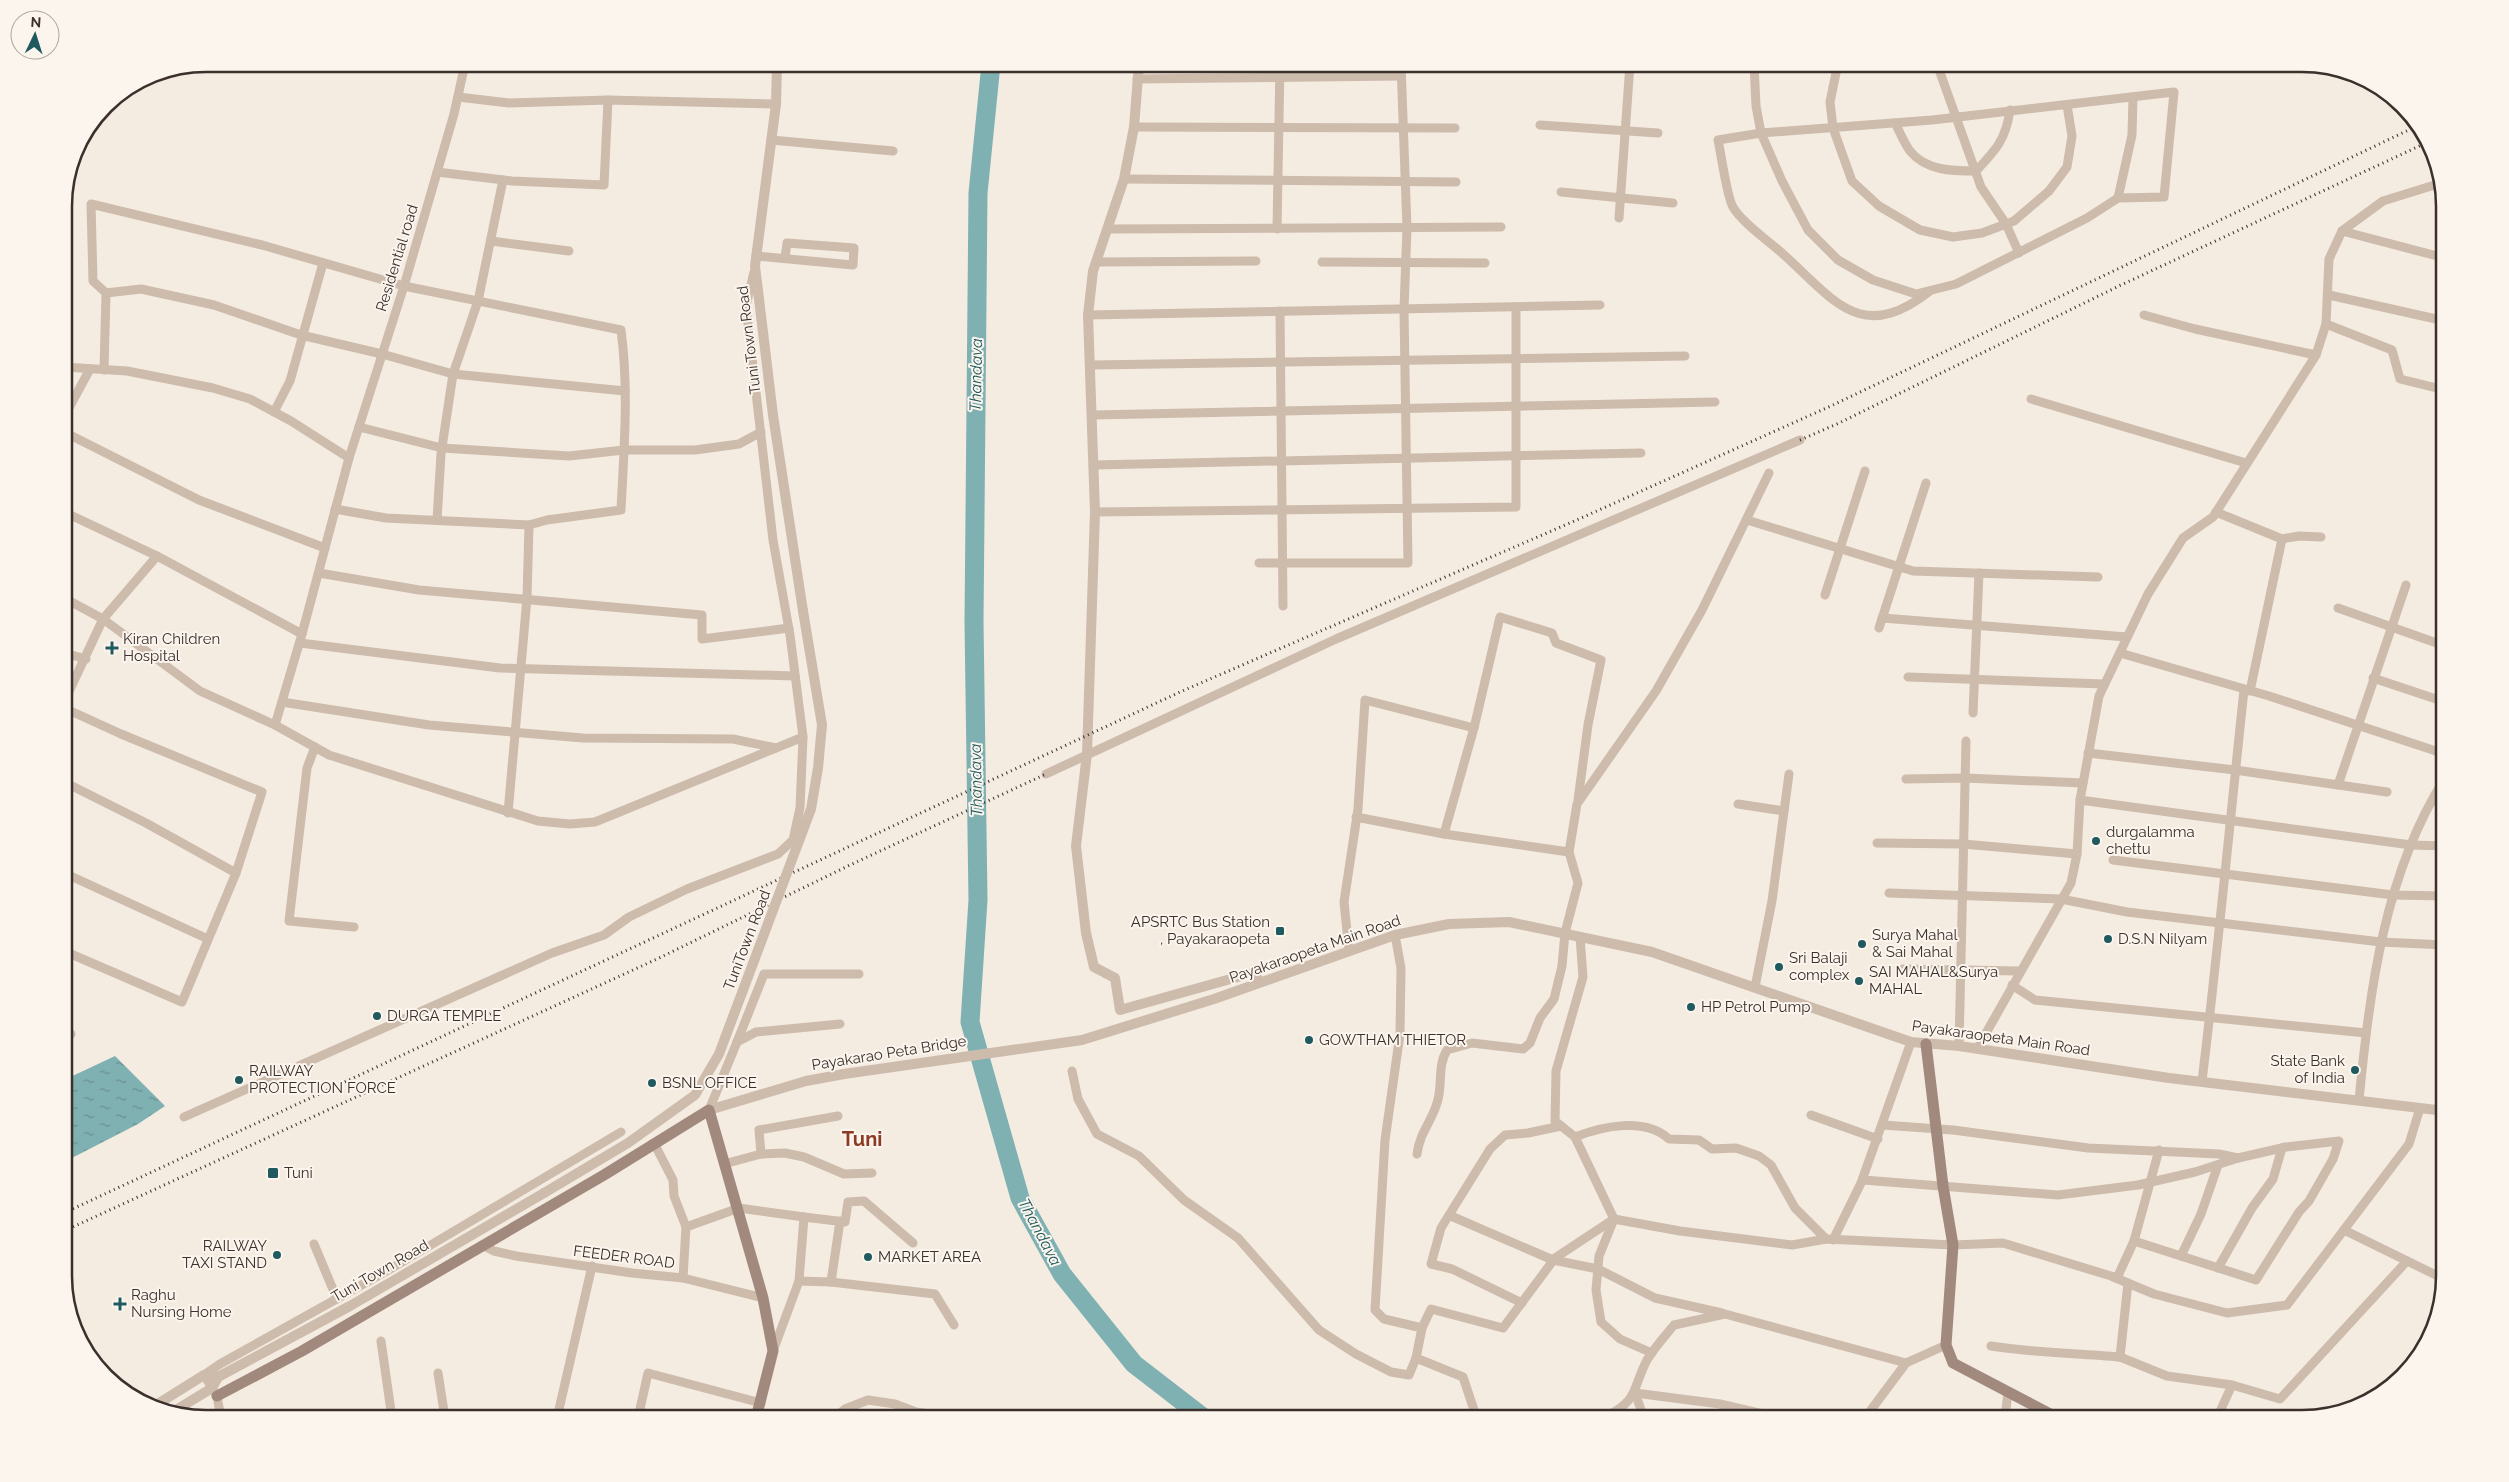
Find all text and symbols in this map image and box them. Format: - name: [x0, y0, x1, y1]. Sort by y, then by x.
- north arrow: [10, 10, 60, 60]
- text: N: [30, 14, 42, 30]
- street label: Residential road: [372, 202, 422, 314]
- street label: Tuni Town Road: [733, 285, 765, 395]
- water label: Thandava: [966, 338, 986, 412]
- place label: Kiran Children Hospital: [123, 630, 220, 665]
- marker: Kiran Children Hospital: [105, 641, 119, 655]
- water label: Thandava: [966, 743, 986, 817]
- place label: durgalamma chettu: [2106, 823, 2195, 858]
- marker: durgalamma chettu: [2090, 835, 2102, 847]
- street label: TuniTown Road: [720, 887, 774, 993]
- street label: Payakaraopeta Main Road: [1227, 911, 1403, 987]
- place label: APSRTC Bus Station , Payakaraopeta: [1131, 913, 1270, 948]
- marker: APSRTC Bus Station , Payakaraopeta: [1274, 925, 1286, 937]
- place label: Surya Mahal & Sai Mahal: [1872, 926, 1958, 961]
- place label: D.S.N Nilyam: [2118, 930, 2207, 948]
- marker: D.S.N Nilyam: [2102, 933, 2114, 945]
- marker: Surya Mahal & Sai Mahal: [1856, 938, 1868, 950]
- place label: Sri Balaji complex: [1789, 949, 1850, 984]
- marker: Sri Balaji complex: [1773, 961, 1785, 973]
- place label: SAI MAHAL&Surya MAHAL: [1869, 963, 1998, 998]
- marker: SAI MAHAL&Surya MAHAL: [1853, 975, 1865, 987]
- place label: HP Petrol Pump: [1701, 998, 1810, 1016]
- marker: HP Petrol Pump: [1685, 1001, 1697, 1013]
- place label: DURGA TEMPLE: [387, 1007, 501, 1025]
- marker: DURGA TEMPLE: [371, 1010, 383, 1022]
- street label: Payakaraopeta Main Road: [1911, 1017, 2091, 1059]
- place label: GOWTHAM THIETOR: [1319, 1031, 1466, 1049]
- street label: Payakarao Peta Bridge: [810, 1032, 968, 1074]
- marker: GOWTHAM THIETOR: [1303, 1034, 1315, 1046]
- place label: State Bank of India: [2271, 1052, 2345, 1087]
- place label: RAILWAY PROTECTION FORCE: [249, 1062, 396, 1097]
- marker: State Bank of India: [2349, 1064, 2361, 1076]
- marker: RAILWAY PROTECTION FORCE: [233, 1074, 245, 1086]
- place label: BSNL OFFICE: [662, 1074, 757, 1092]
- marker: BSNL OFFICE: [646, 1077, 658, 1089]
- district label: Tuni: [842, 1127, 882, 1151]
- place label: Tuni: [284, 1164, 313, 1182]
- marker: Tuni: [266, 1166, 280, 1180]
- water label: Thandava: [1014, 1195, 1066, 1269]
- street label: Tuni Town Road: [328, 1236, 432, 1306]
- place label: RAILWAY TAXI STAND: [182, 1237, 267, 1272]
- street label: FEEDER ROAD: [572, 1242, 676, 1272]
- place label: MARKET AREA: [878, 1248, 981, 1266]
- marker: RAILWAY TAXI STAND: [271, 1249, 283, 1261]
- marker: MARKET AREA: [862, 1251, 874, 1263]
- place label: Raghu Nursing Home: [131, 1286, 232, 1321]
- marker: Raghu Nursing Home: [113, 1297, 127, 1311]

